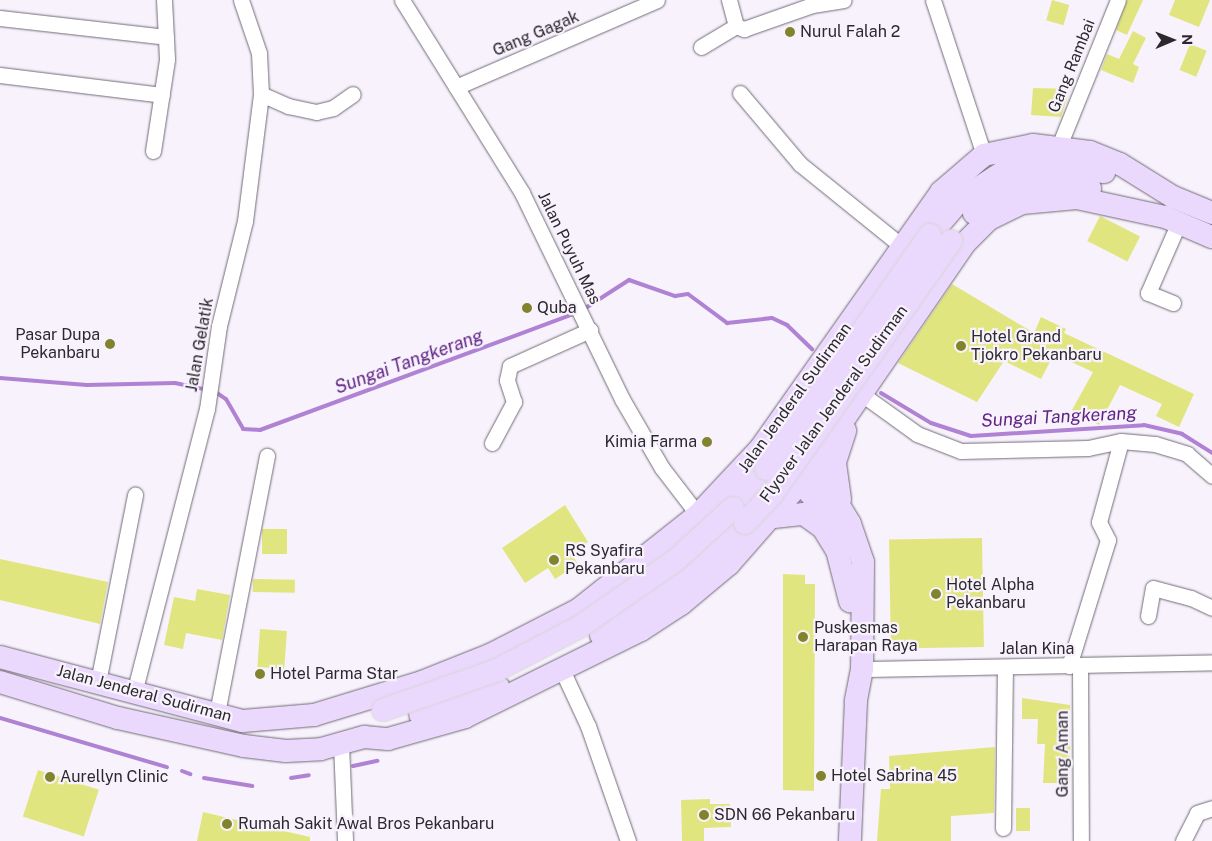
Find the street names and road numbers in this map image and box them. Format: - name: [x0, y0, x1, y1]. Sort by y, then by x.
- street label: Gang Gagak: [490, 7, 582, 61]
- street label: Gang Rambai: [1045, 16, 1099, 116]
- street label: Jalan Puyuh Mas: [533, 188, 605, 308]
- street label: Jalan Gelatik: [182, 296, 218, 394]
- street label: Flyover Jalan Jenderal Sudirman: [756, 302, 912, 506]
- street label: Jalan Jenderal Sudirman: [734, 319, 856, 477]
- street label: Jalan Kina: [1000, 639, 1074, 659]
- street label: Jalan Jenderal Sudirman: [54, 661, 234, 727]
- street label: Gang Aman: [1053, 711, 1073, 797]

